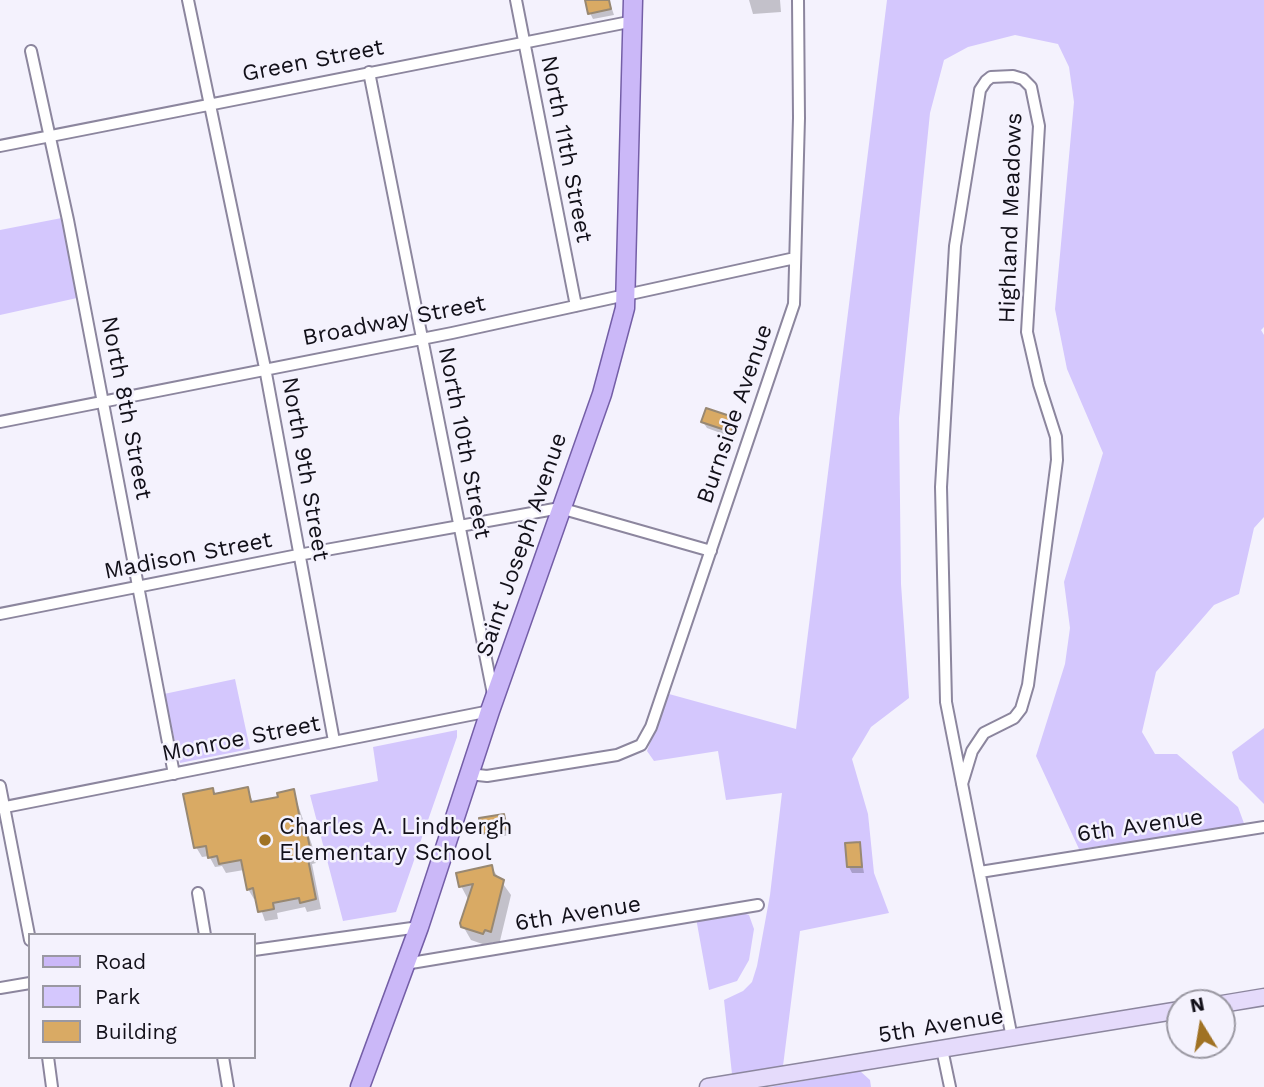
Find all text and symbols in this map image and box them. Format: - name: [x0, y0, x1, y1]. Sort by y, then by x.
- street label: Green Street: [240, 34, 386, 88]
- street label: North 11th Street: [534, 53, 598, 245]
- street label: Highland Meadows: [994, 112, 1028, 324]
- street label: Broadway Street: [300, 290, 488, 352]
- street label: North 8th Street: [95, 314, 157, 502]
- street label: Burnside Avenue: [691, 321, 779, 507]
- street label: North 10th Street: [432, 345, 496, 541]
- street label: North 9th Street: [275, 375, 335, 563]
- street label: Saint Joseph Avenue: [471, 429, 573, 661]
- street label: Madison Street: [102, 526, 274, 586]
- street label: Monroe Street: [160, 710, 322, 768]
- street label: 6th Avenue: [1075, 803, 1205, 849]
- place label: Charles A. Lindbergh Elementary School: [279, 813, 513, 867]
- marker: Charles A. Lindbergh Elementary School: [257, 832, 273, 848]
- street label: 6th Avenue: [513, 890, 643, 938]
- legend: [28, 933, 256, 1059]
- text: Road: [95, 949, 146, 974]
- text: Park: [95, 984, 140, 1009]
- north arrow: [1166, 989, 1236, 1059]
- text: N: [1188, 992, 1206, 1017]
- street label: 5th Avenue: [876, 1002, 1006, 1050]
- text: Building: [95, 1019, 177, 1044]

